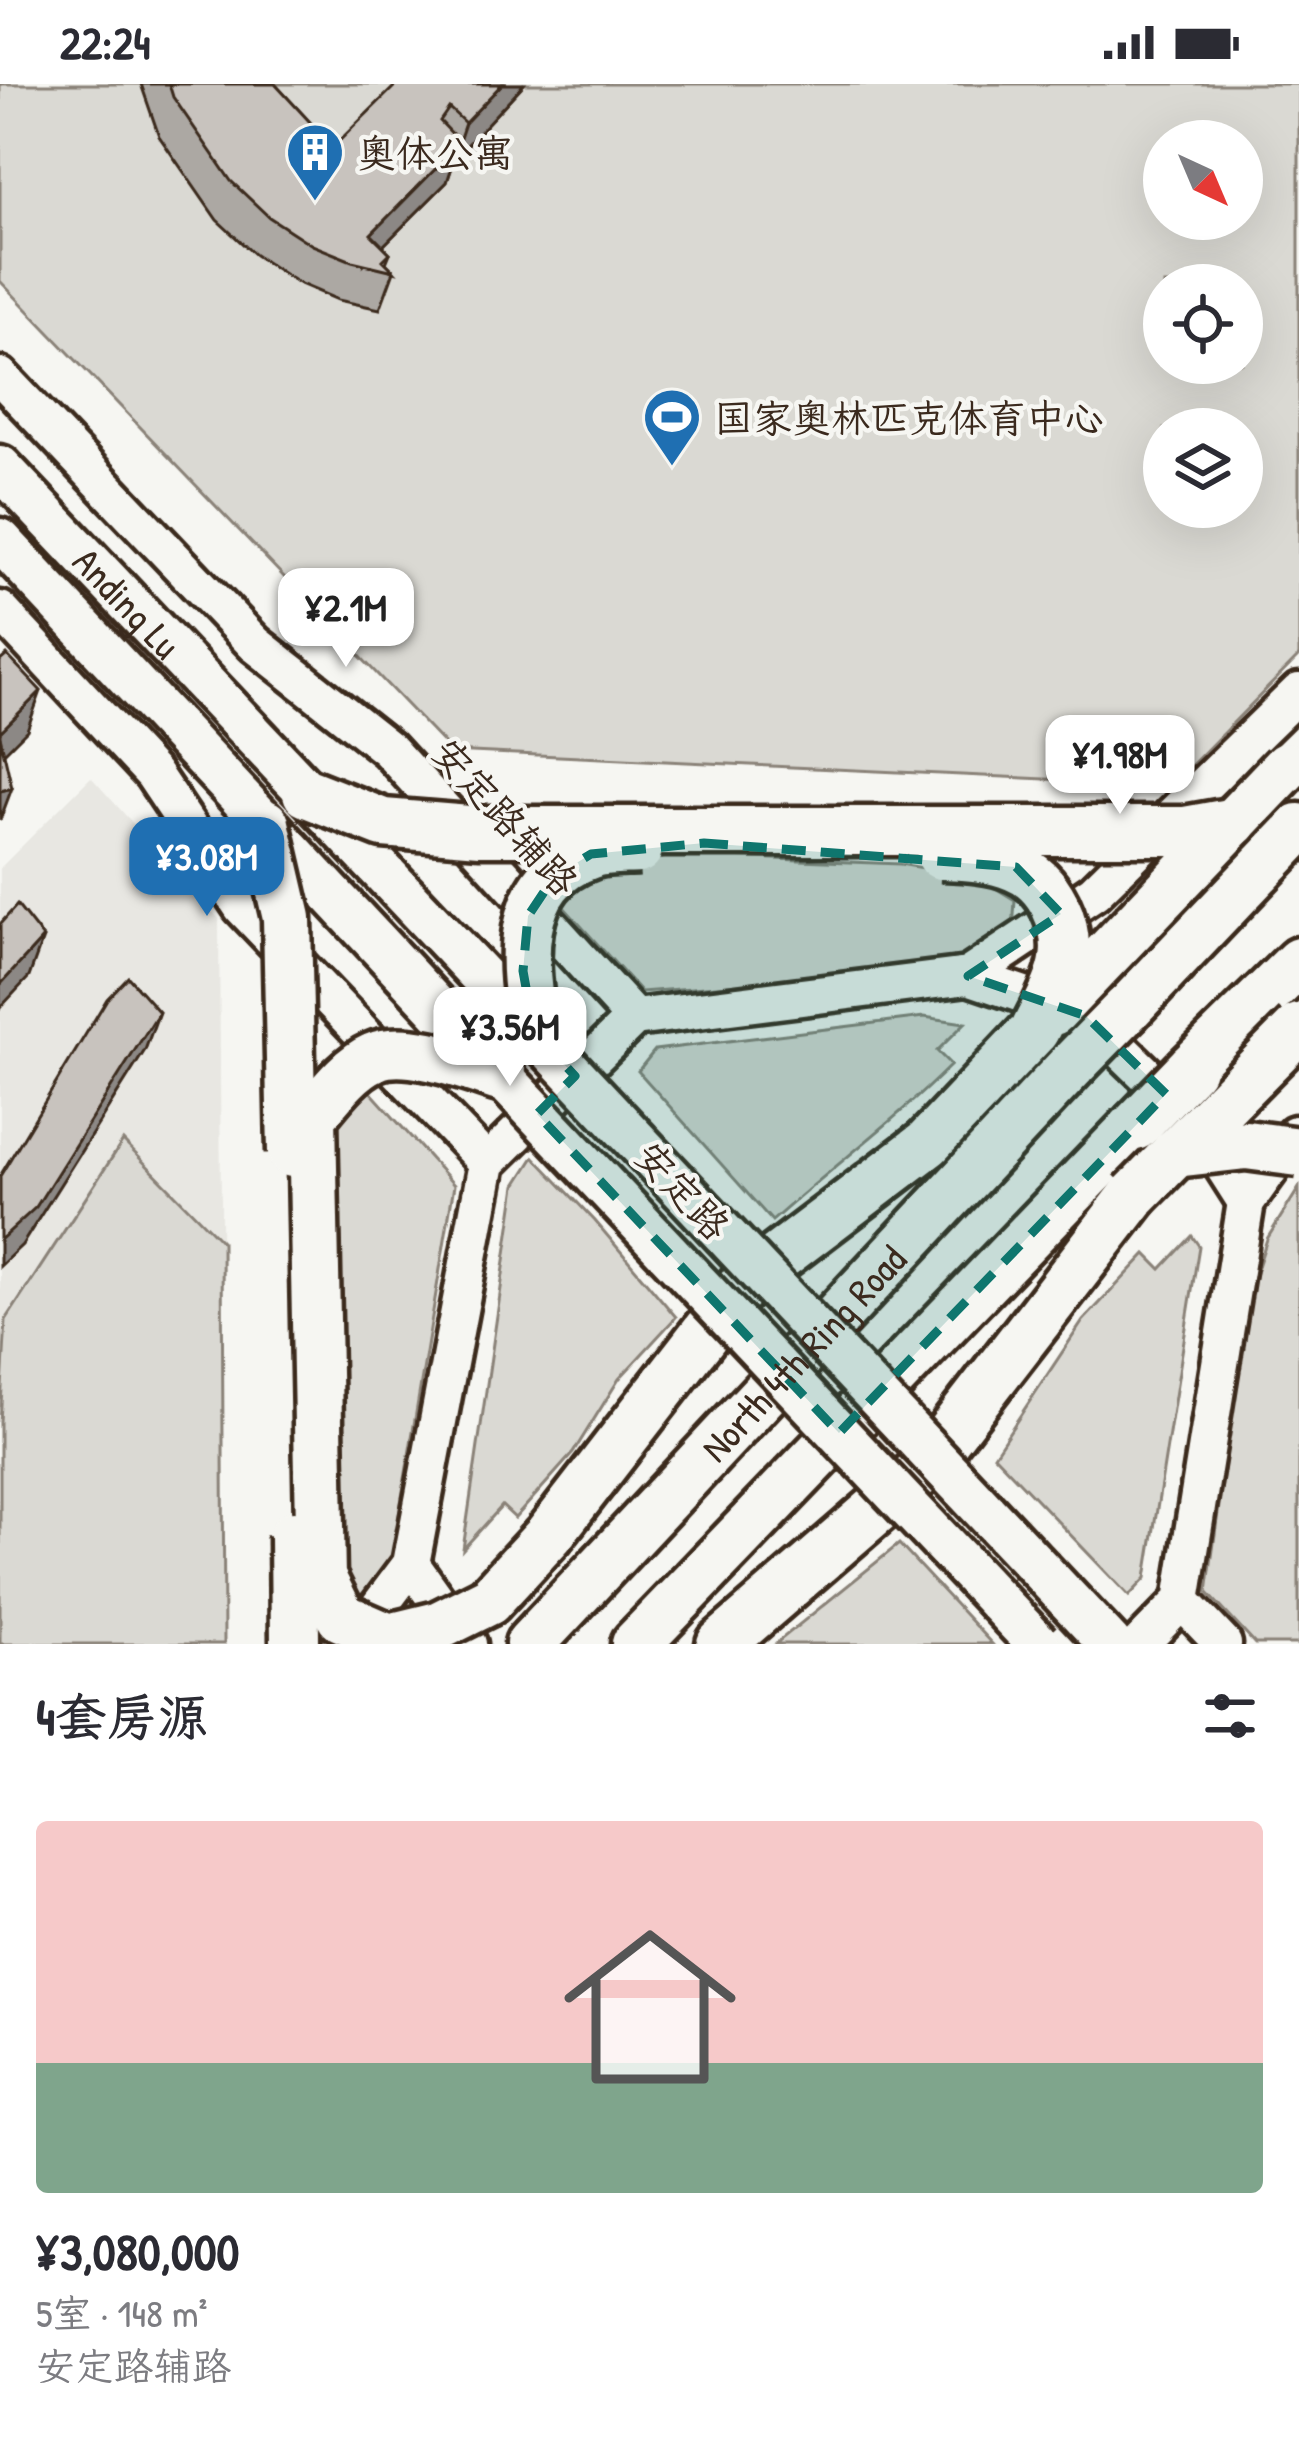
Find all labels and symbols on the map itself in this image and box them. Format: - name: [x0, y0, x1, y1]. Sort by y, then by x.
- north arrow: [1143, 120, 1263, 240]
- building icon: 奥体公寓: [284, 121, 346, 203]
- place label: 奥体公寓: [357, 126, 513, 179]
- sports icon: 国家奥林匹克体育中心: [641, 386, 703, 468]
- place label: 国家奥林匹克体育中心: [714, 391, 1104, 444]
- street label: Anding Lu: [62, 535, 193, 669]
- pin: ¥2.1M: [262, 568, 430, 670]
- pin: ¥1.98M: [1022, 715, 1218, 817]
- street label: 安定路辅路: [421, 726, 591, 906]
- pin: ¥3.08M: [109, 817, 305, 919]
- pin: ¥3.56M: [412, 987, 608, 1089]
- street label: 安定路: [624, 1129, 742, 1251]
- street label: North 4th Ring Road: [688, 1233, 917, 1472]

